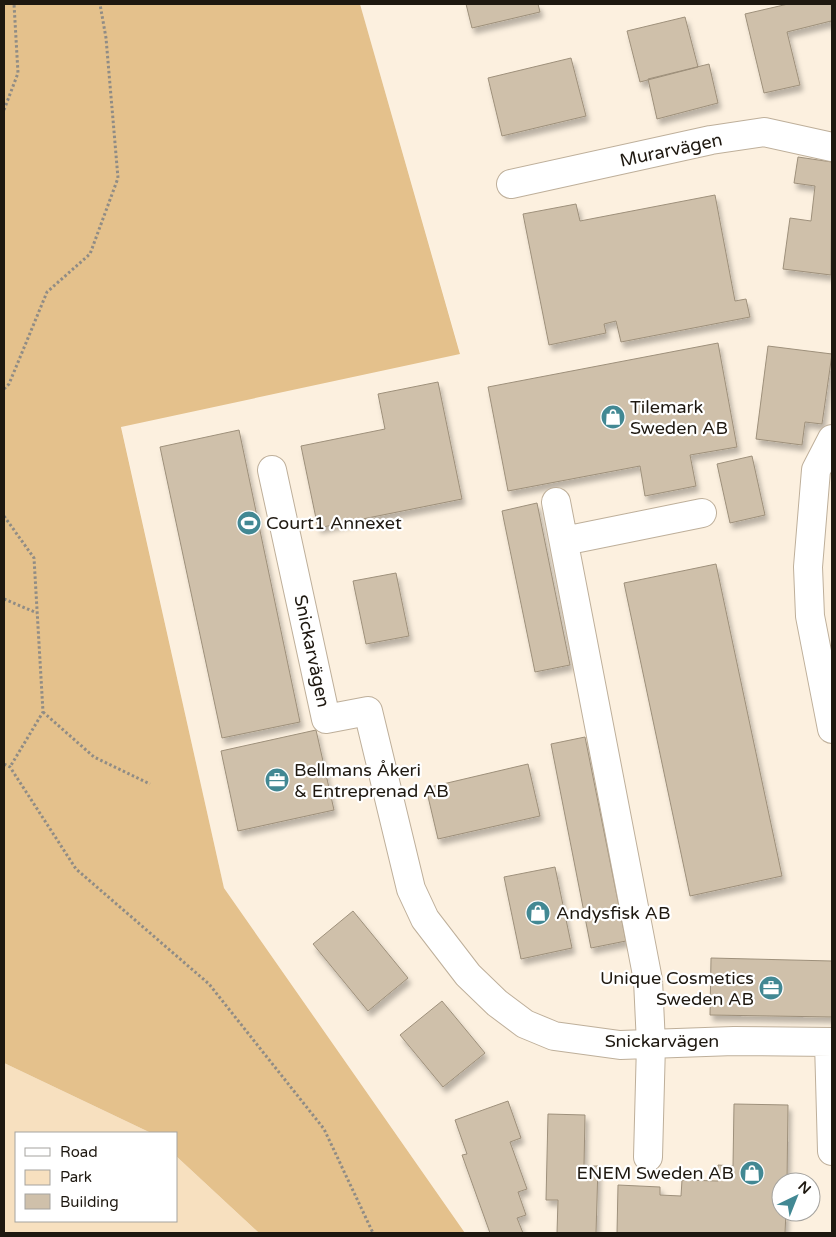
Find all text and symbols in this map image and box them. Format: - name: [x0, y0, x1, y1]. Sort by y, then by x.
- street label: Murarvägen: [618, 128, 724, 172]
- place label: Tilemark Sweden AB: [630, 396, 728, 439]
- shop icon: Tilemark Sweden AB: [600, 404, 626, 430]
- sports icon: Court1 Annexet: [236, 510, 262, 536]
- place label: Court1 Annexet: [266, 512, 402, 534]
- street label: Snickarvägen: [289, 593, 335, 709]
- place label: Bellmans Åkeri & Entreprenad AB: [294, 759, 449, 802]
- office icon: Bellmans Åkeri & Entreprenad AB: [264, 767, 290, 793]
- shop icon: Andysfisk AB: [525, 900, 551, 926]
- place label: Andysfisk AB: [556, 902, 670, 924]
- place label: Unique Cosmetics Sweden AB: [600, 967, 754, 1010]
- office icon: Unique Cosmetics Sweden AB: [758, 975, 784, 1001]
- street label: Snickarvägen: [605, 1030, 719, 1052]
- legend: [15, 1132, 178, 1222]
- text: Road: [60, 1143, 98, 1161]
- shop icon: ENEM Sweden AB: [739, 1160, 765, 1186]
- place label: ENEM Sweden AB: [577, 1162, 734, 1184]
- text: Park: [60, 1168, 92, 1186]
- north arrow: [771, 1172, 821, 1222]
- text: N: [795, 1178, 814, 1198]
- text: Building: [60, 1193, 119, 1211]

